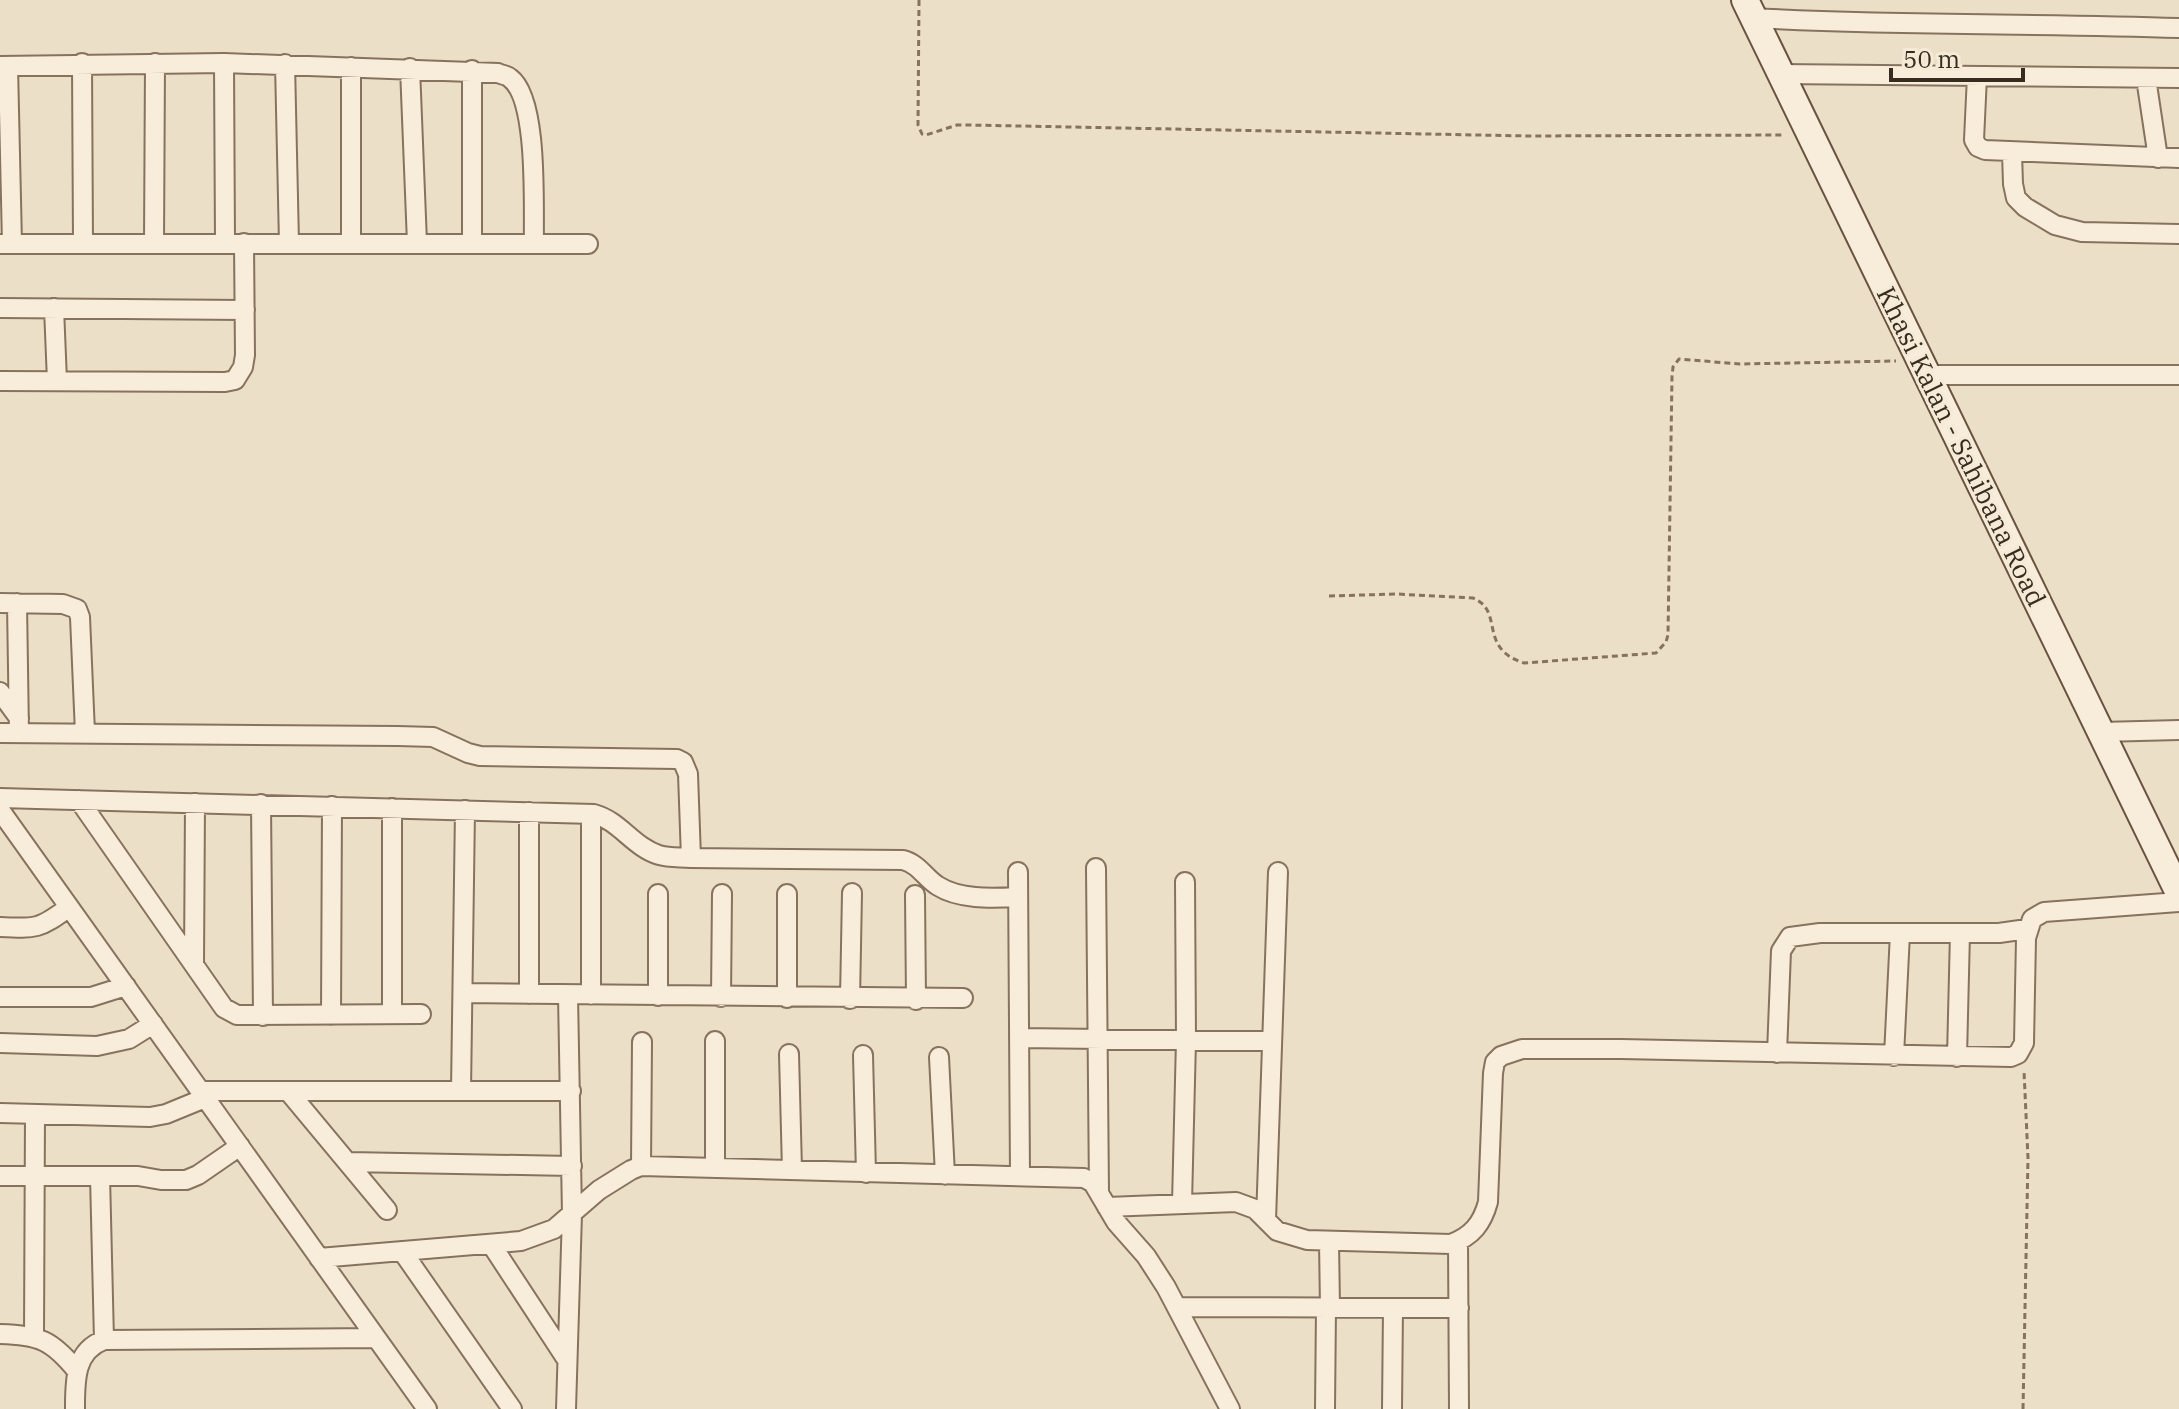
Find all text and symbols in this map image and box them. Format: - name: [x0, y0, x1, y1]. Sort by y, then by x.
- scale bar: [1891, 32, 2023, 82]
- text: 50 m: [1903, 43, 1960, 75]
- street label: Khasi Kalan - Sahibana Road: [1870, 281, 2054, 611]

